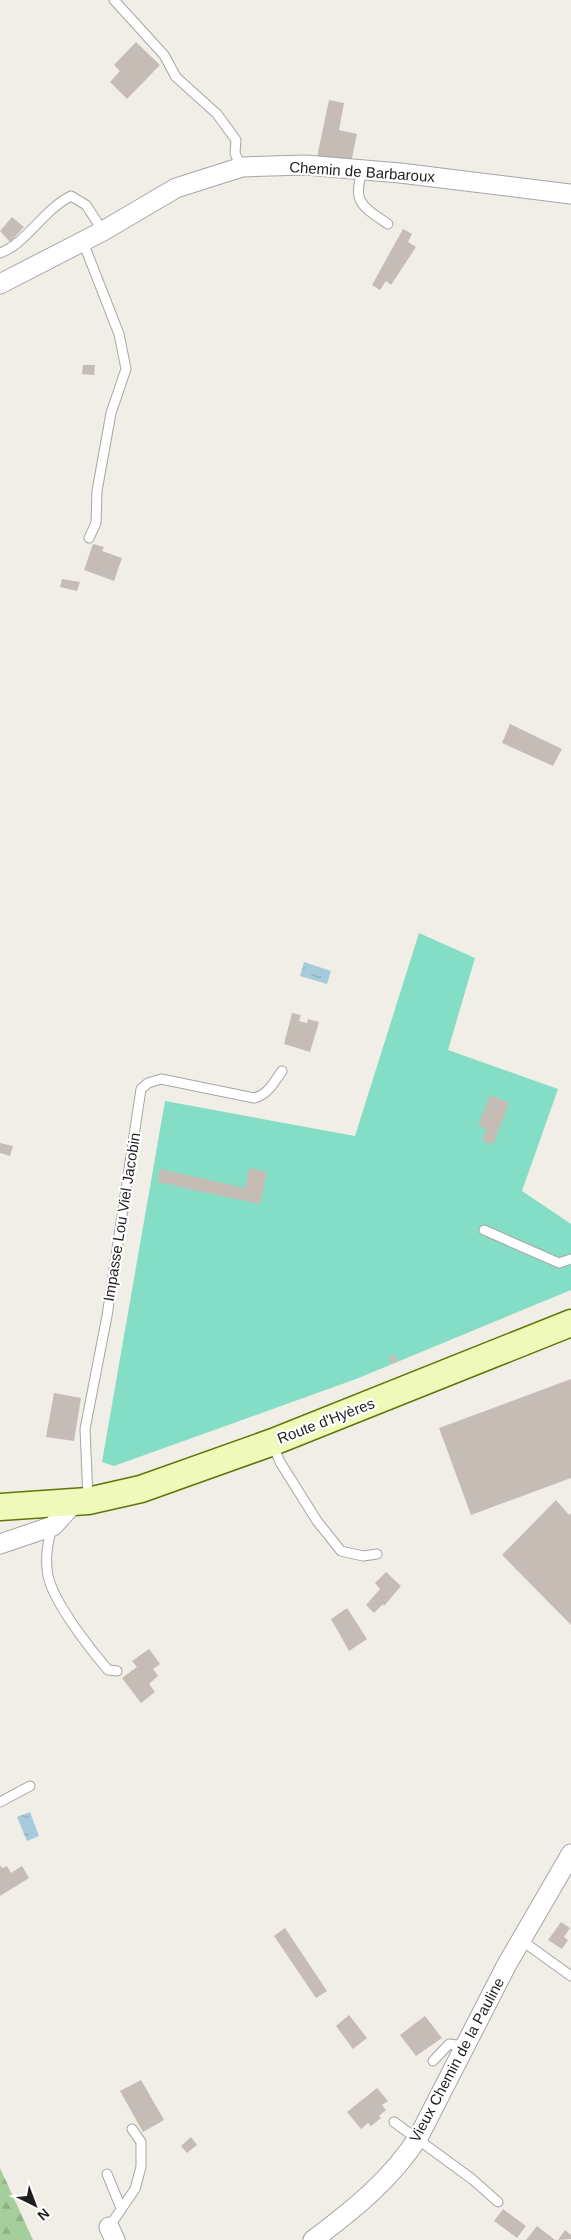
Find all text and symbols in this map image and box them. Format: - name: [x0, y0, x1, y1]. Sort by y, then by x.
- street label: Chemin de Barbaroux: [289, 158, 436, 185]
- street label: Impasse Lou Viel Jacobin: [100, 1131, 143, 1303]
- street label: Route d'Hyères: [275, 1394, 377, 1447]
- street label: Vieux Chemin de la Pauline: [406, 1975, 507, 2145]
- north arrow: [10, 2180, 60, 2230]
- text: N: [35, 2205, 53, 2224]

